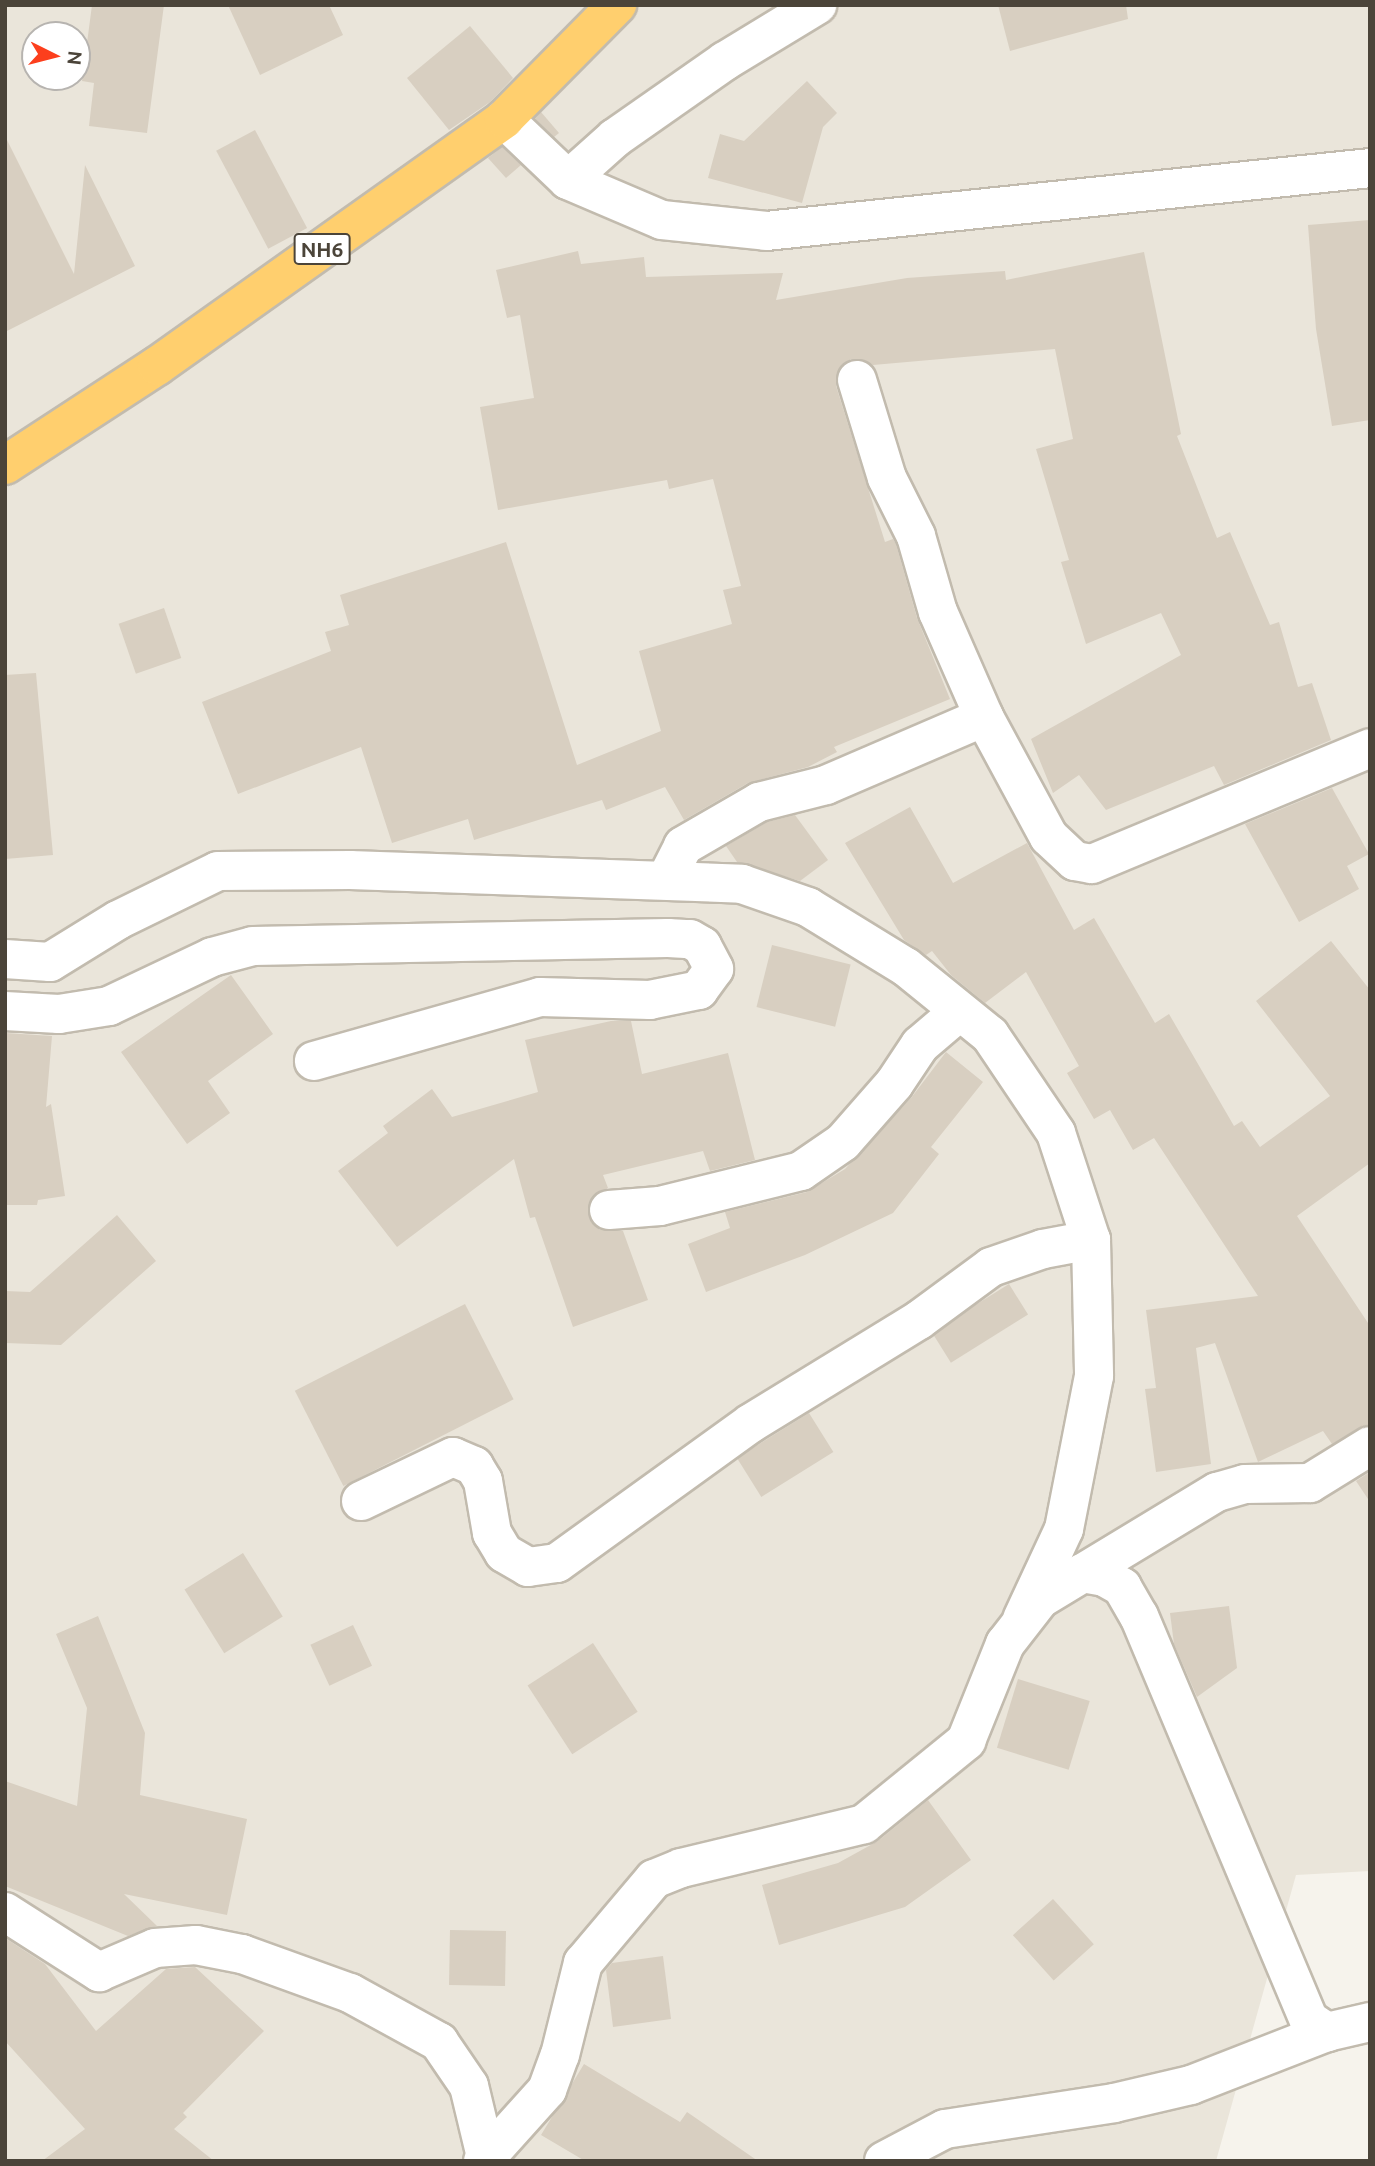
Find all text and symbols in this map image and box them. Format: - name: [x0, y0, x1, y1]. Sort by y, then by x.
- north arrow: [21, 21, 91, 91]
- text: N: [63, 50, 87, 66]
- road number: NH6: [292, 232, 352, 266]

